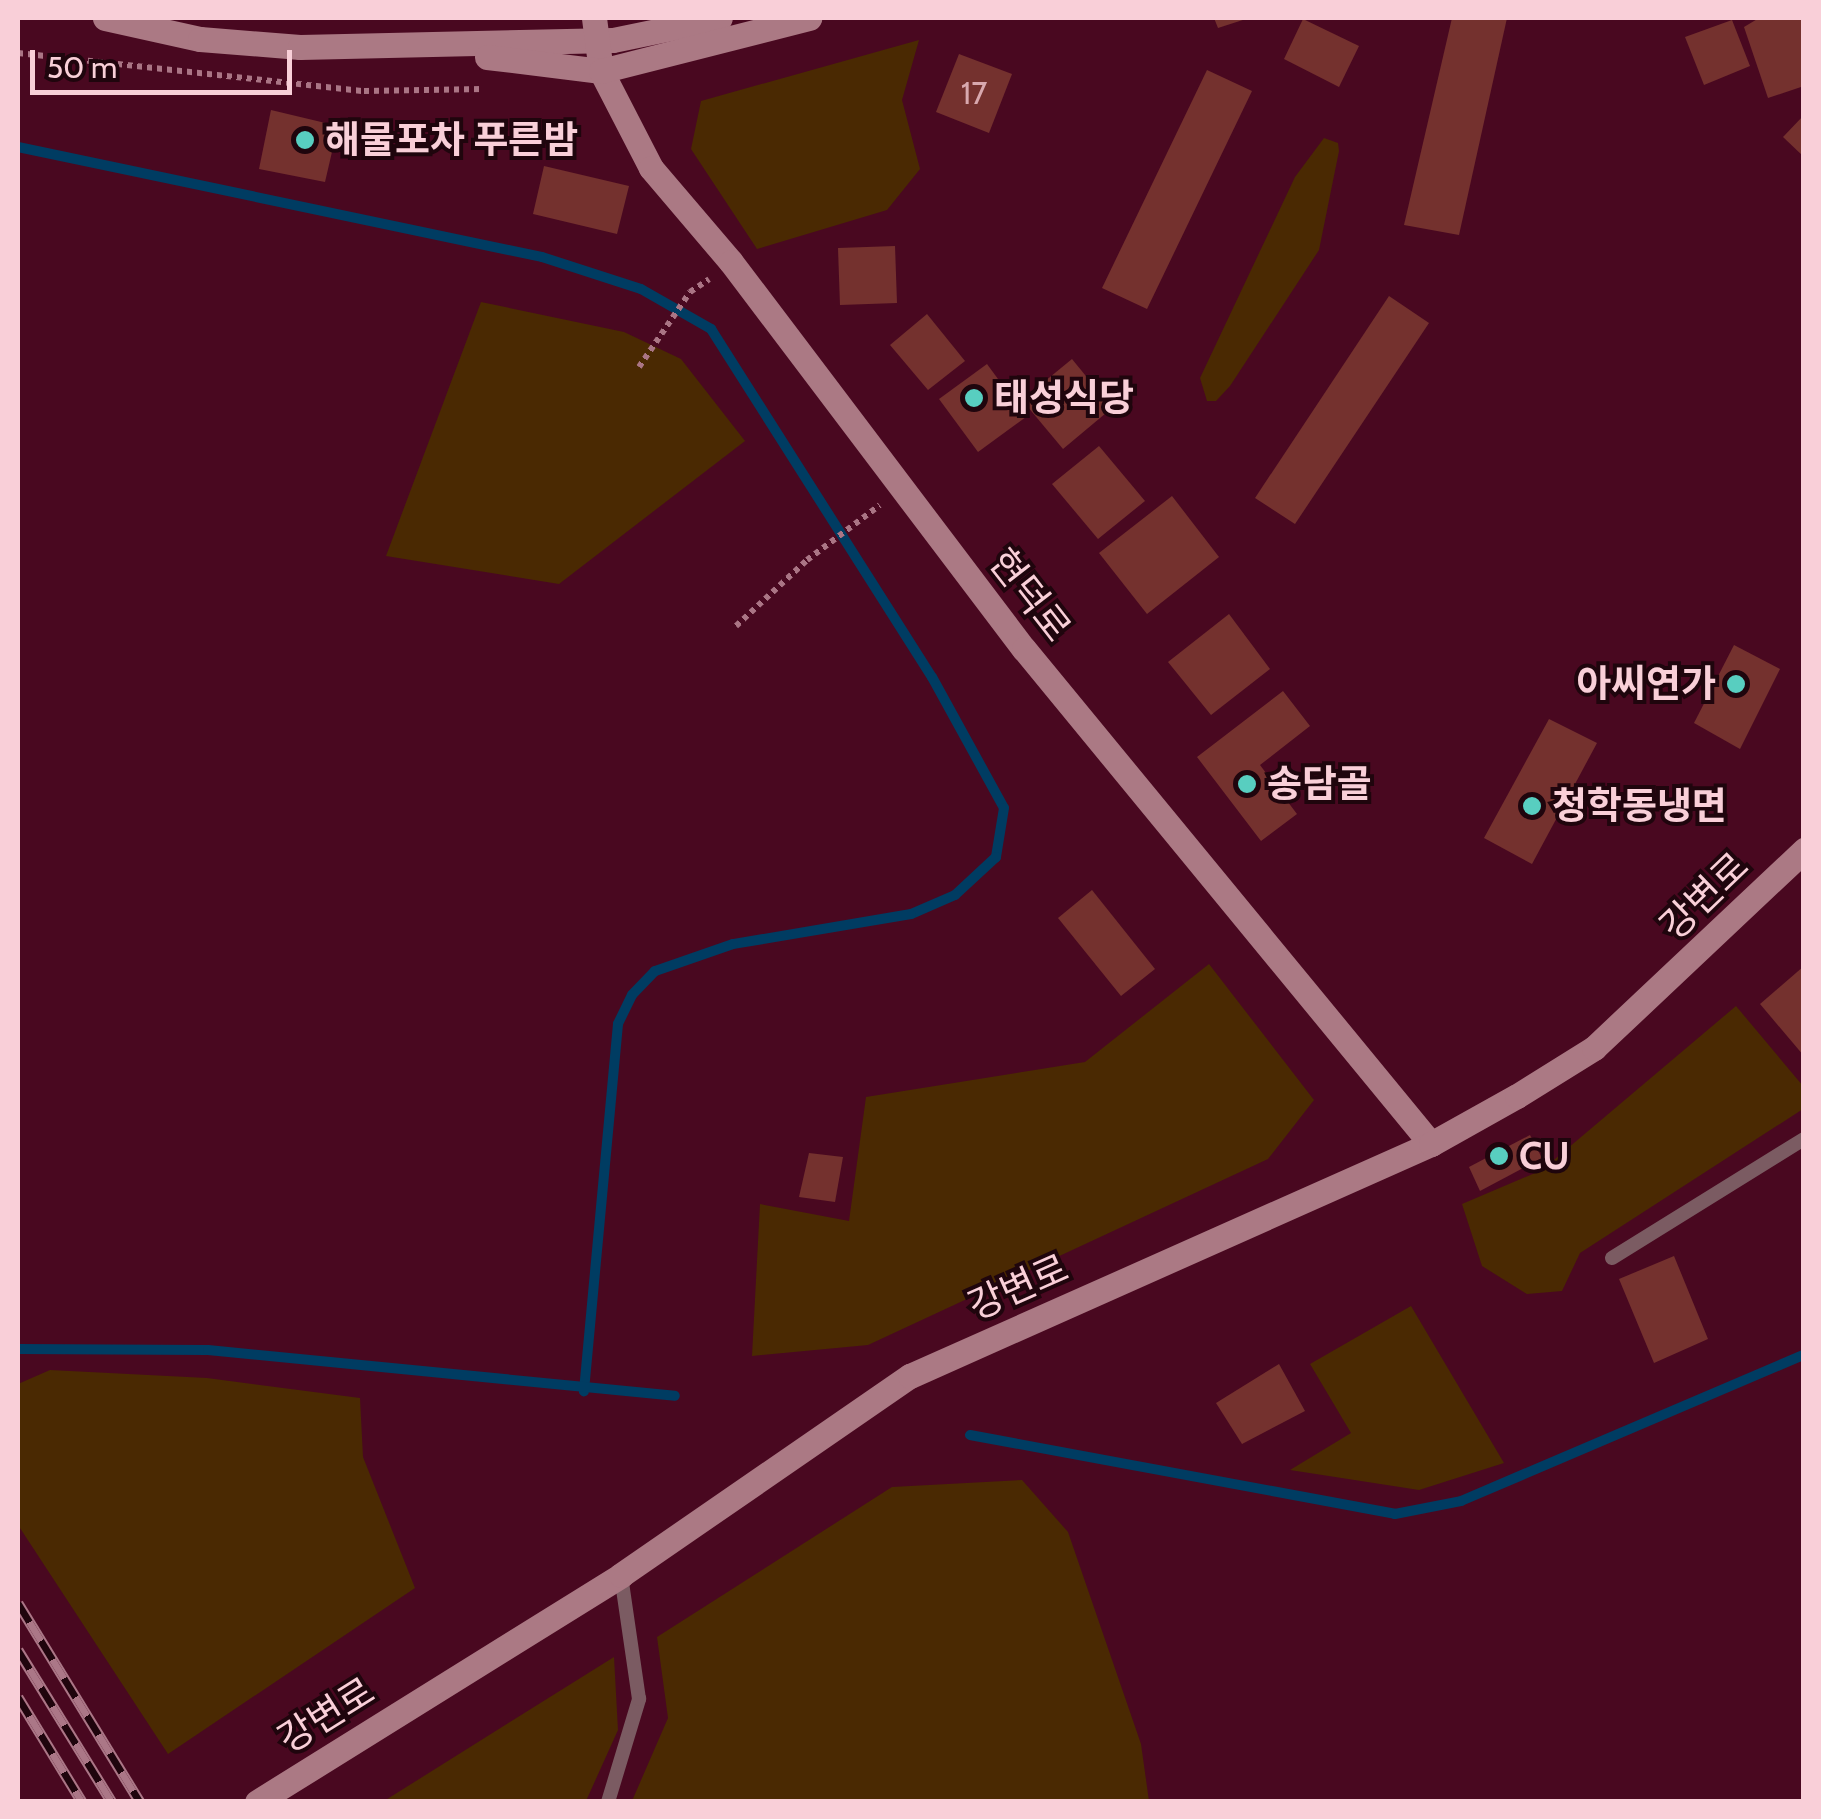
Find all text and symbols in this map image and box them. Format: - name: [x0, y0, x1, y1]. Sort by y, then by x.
- scale bar: [35, 30, 298, 92]
- text: 50 m: [47, 49, 117, 86]
- house number: 17: [961, 74, 987, 112]
- place label: 해물포차 푸른밤: [325, 117, 578, 163]
- marker: 해물포차 푸른밤: [294, 129, 316, 151]
- place label: 태성식당: [994, 375, 1134, 421]
- marker: 태성식당: [963, 387, 985, 409]
- street label: 현덕로: [980, 540, 1080, 650]
- place label: 아씨연가: [1576, 661, 1716, 707]
- marker: 아씨연가: [1725, 673, 1747, 695]
- place label: 송담골: [1267, 761, 1372, 807]
- marker: 송담골: [1236, 773, 1258, 795]
- place label: 청학동냉면: [1552, 783, 1727, 829]
- marker: 청학동냉면: [1521, 795, 1543, 817]
- street label: 강변로: [1650, 843, 1758, 949]
- place label: CU: [1519, 1133, 1569, 1179]
- marker: CU: [1488, 1145, 1510, 1167]
- street label: 강변로: [961, 1245, 1075, 1329]
- street label: 강변로: [269, 1668, 383, 1762]

